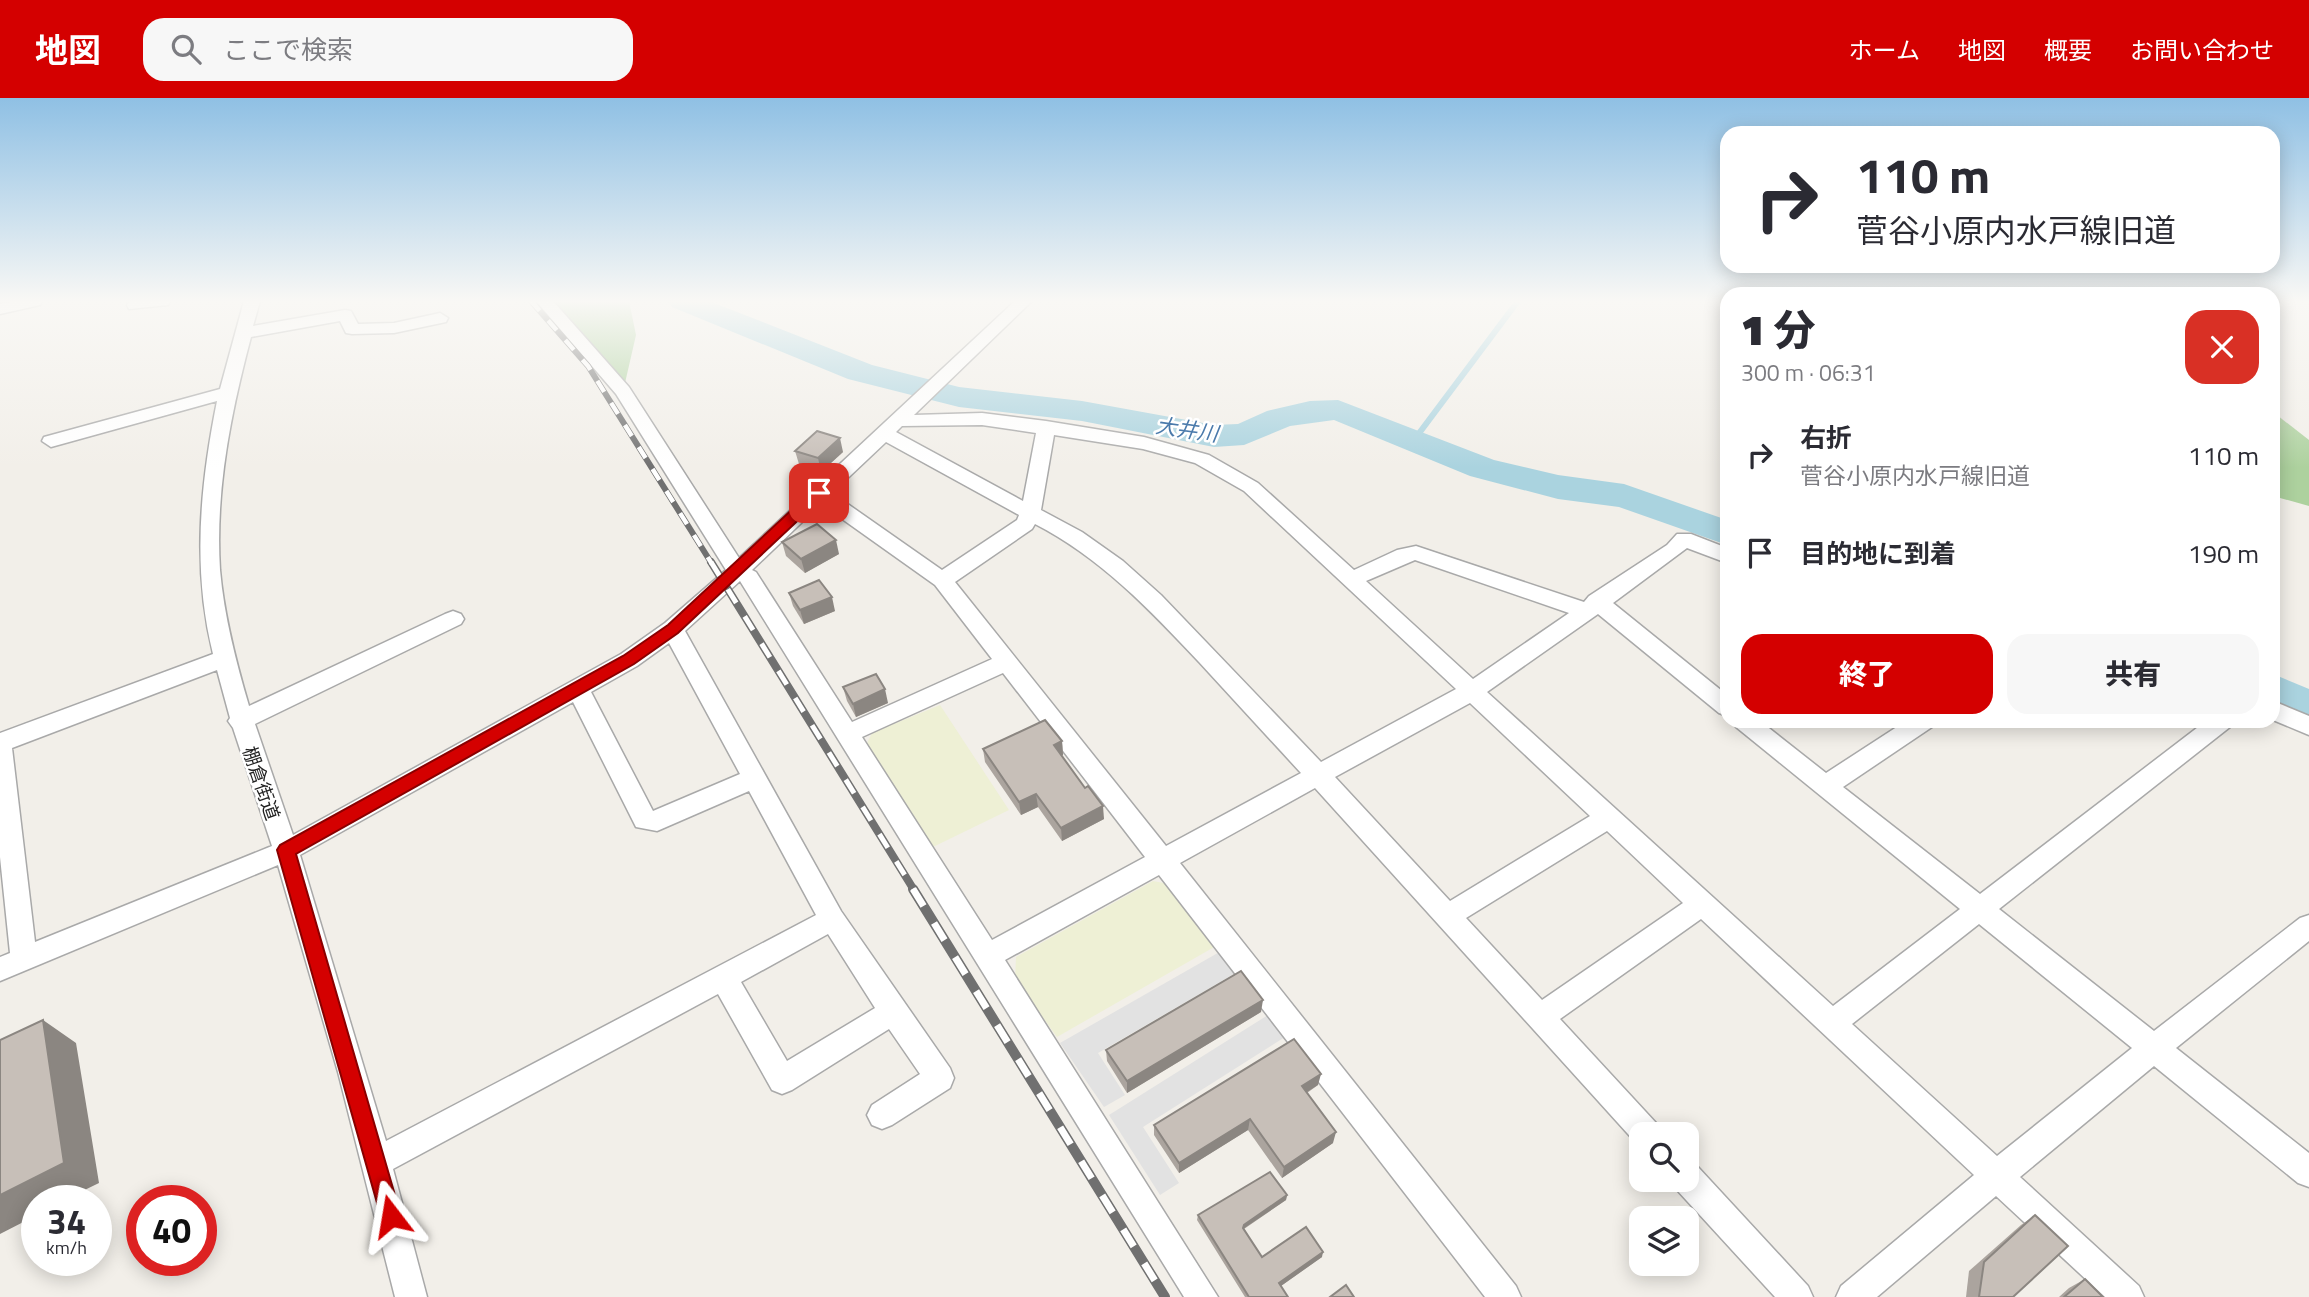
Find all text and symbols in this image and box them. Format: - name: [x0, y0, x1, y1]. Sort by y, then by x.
- search box: [143, 18, 633, 81]
- text: 地図: [35, 25, 101, 75]
- icon: search: [167, 30, 205, 68]
- text: ここで検索: [223, 30, 353, 69]
- text: ホーム: [1849, 32, 1920, 68]
- text: 地図: [1958, 32, 2006, 68]
- text: 概要: [2044, 32, 2092, 68]
- text: お問い合わせ: [2130, 32, 2274, 68]
- text: 110 m: [1856, 137, 1990, 212]
- icon: right: [1741, 154, 1832, 245]
- text: 菅谷小原内水戸線旧道: [1856, 206, 2176, 254]
- text: 1 分: [1741, 297, 1815, 361]
- button: close: [2185, 310, 2259, 384]
- text: 300 m · 06:31: [1741, 355, 1876, 390]
- water label: 大井川: [1154, 409, 1222, 450]
- text: 右折: [1800, 418, 1852, 457]
- icon: right: [1741, 436, 1779, 474]
- text: 110 m: [2188, 436, 2259, 475]
- text: 菅谷小原内水戸線旧道: [1800, 458, 2030, 493]
- pin: [789, 463, 849, 523]
- icon: arrive: [800, 474, 838, 512]
- icon: arrive: [1741, 534, 1779, 572]
- text: 目的地に到着: [1800, 534, 1956, 573]
- text: 190 m: [2188, 534, 2259, 573]
- button: 終了: [1741, 634, 1993, 714]
- button: 共有: [2007, 634, 2259, 714]
- street label: 棚倉街道: [236, 742, 288, 824]
- map controls: [1629, 1122, 1699, 1276]
- button: search: [1629, 1122, 1699, 1192]
- position arrow: [354, 1179, 428, 1253]
- speed limit sign: 40: [126, 1185, 217, 1276]
- text: 34: [47, 1194, 86, 1248]
- button: layers: [1629, 1206, 1699, 1276]
- text: km/h: [46, 1234, 87, 1261]

